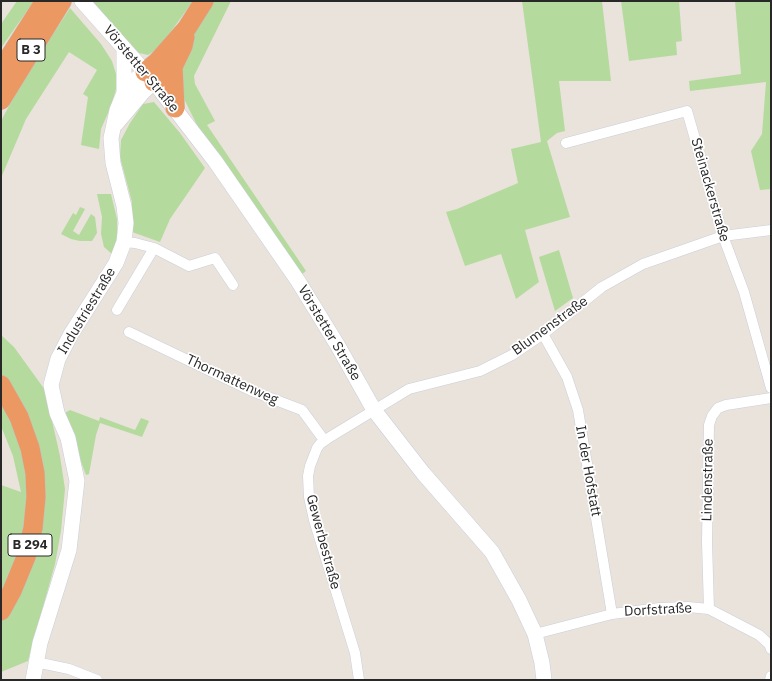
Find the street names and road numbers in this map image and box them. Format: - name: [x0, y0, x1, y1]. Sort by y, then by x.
- street label: Vörstetter Straße: [100, 22, 182, 116]
- road number: B 3: [17, 39, 45, 61]
- street label: Steinackerstraße: [687, 136, 733, 244]
- street label: Industriestraße: [54, 264, 120, 358]
- street label: Vörstetter Straße: [294, 282, 364, 384]
- street label: Blumenstraße: [509, 293, 591, 359]
- street label: Thormattenweg: [183, 351, 281, 409]
- street label: In der Hofstatt: [572, 424, 604, 518]
- street label: Lindenstraße: [699, 438, 717, 522]
- street label: Gewerbestraße: [302, 493, 344, 591]
- road number: B 294: [8, 534, 52, 556]
- street label: Dorfstraße: [624, 600, 692, 620]

